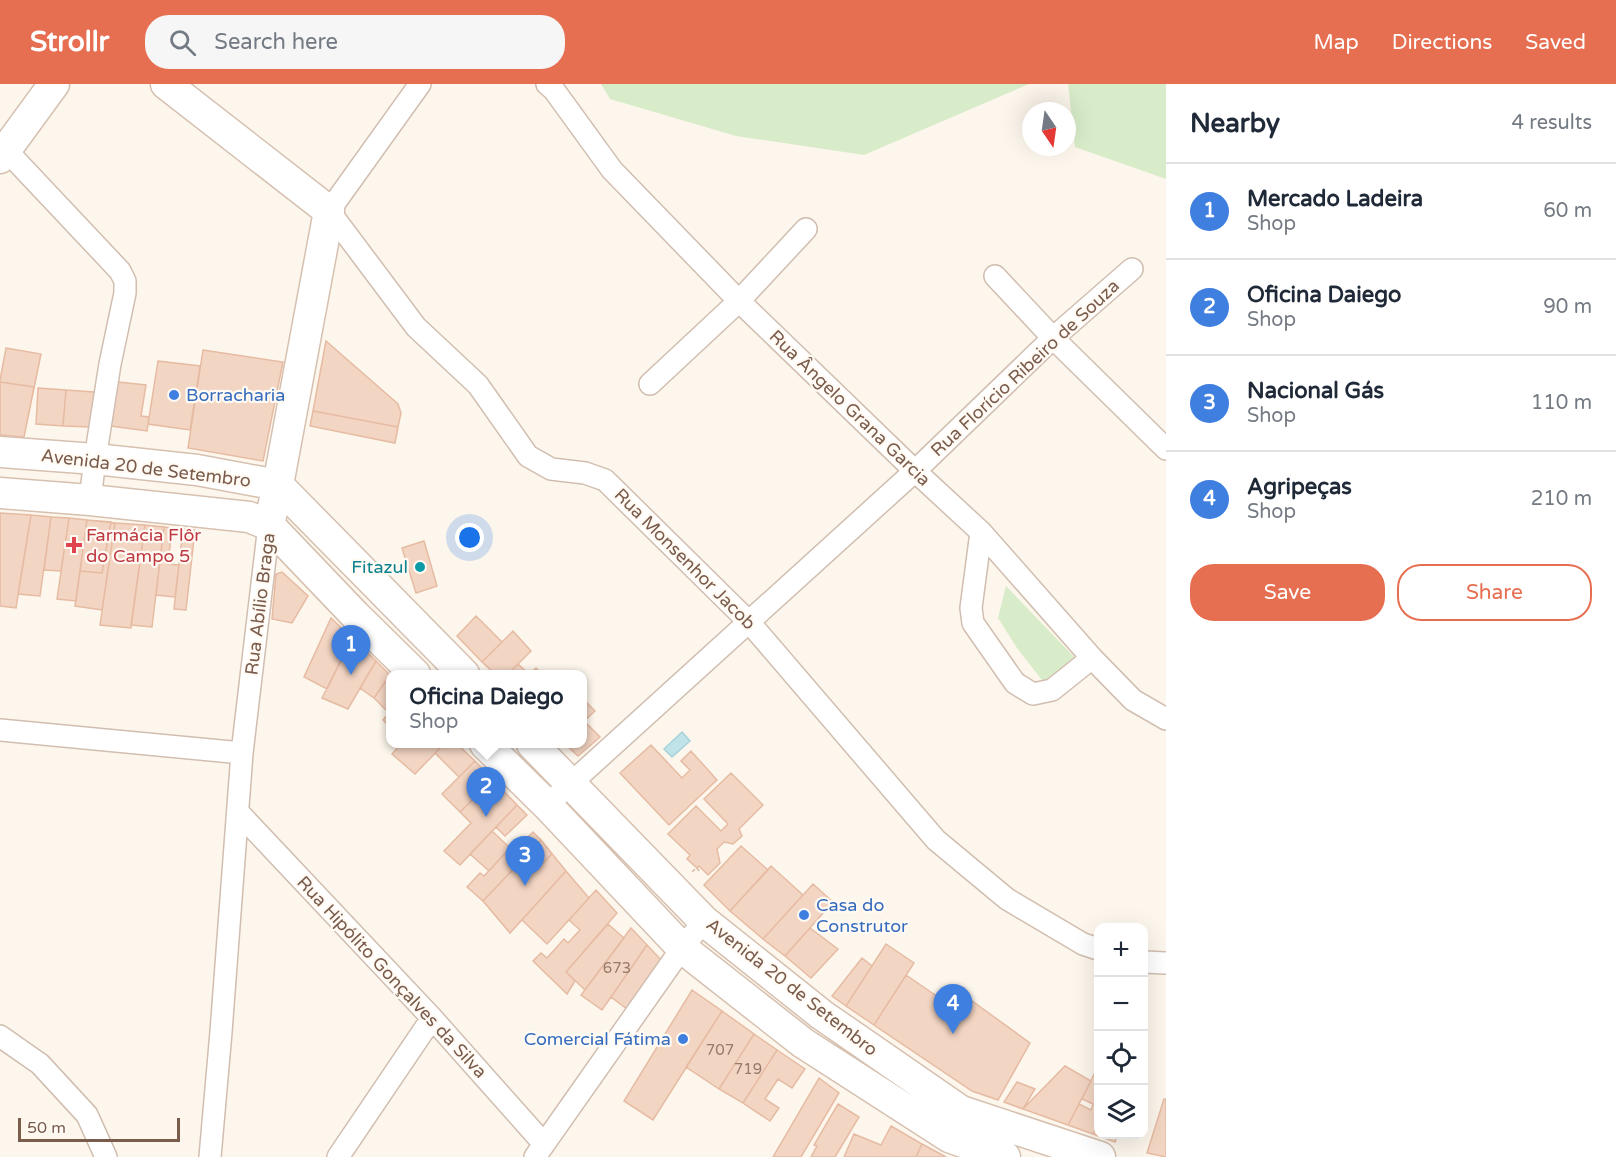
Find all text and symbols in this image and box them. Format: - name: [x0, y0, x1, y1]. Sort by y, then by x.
- search box: [145, 15, 565, 69]
- text: Strollr: [30, 25, 109, 59]
- icon: search: [166, 26, 199, 59]
- text: Search here: [214, 29, 338, 55]
- text: Map: [1313, 30, 1359, 55]
- text: Directions: [1392, 30, 1492, 55]
- text: Saved: [1525, 30, 1586, 55]
- north arrow: [1022, 102, 1076, 156]
- text: Nearby: [1190, 108, 1280, 139]
- text: 4 results: [1512, 111, 1592, 135]
- text: Mercado Ladeira: [1247, 186, 1423, 212]
- text: 1: [1203, 199, 1216, 223]
- text: 60 m: [1543, 199, 1592, 223]
- text: Shop: [1247, 212, 1296, 236]
- street label: Rua Florício Ribeiro de Souza: [926, 275, 1124, 461]
- text: Oficina Daiego: [1247, 282, 1401, 308]
- text: 2: [1203, 295, 1216, 319]
- text: 90 m: [1543, 295, 1592, 319]
- text: Shop: [1247, 308, 1296, 332]
- street label: Rua Ângelo Grana Garcia: [765, 325, 935, 491]
- text: Nacional Gás: [1247, 378, 1384, 404]
- place label: Borracharia: [186, 384, 285, 406]
- marker: Borracharia: [167, 388, 181, 402]
- text: 3: [1203, 391, 1216, 415]
- text: 110 m: [1531, 391, 1592, 415]
- text: Shop: [1247, 404, 1296, 428]
- street label: Avenida 20 de Setembro: [40, 444, 252, 492]
- text: Agripeças: [1247, 474, 1352, 500]
- street label: Rua Monsenhor Jacob: [610, 484, 760, 634]
- text: 4: [1203, 487, 1216, 511]
- text: 210 m: [1531, 487, 1592, 511]
- text: Shop: [1247, 500, 1296, 524]
- your location: [455, 523, 484, 552]
- place label: Farmácia Flôr do Campo 5: [86, 524, 201, 567]
- street label: Rua Abílio Braga: [240, 532, 280, 676]
- marker: Farmácia Flôr do Campo 5: [67, 538, 81, 552]
- place label: Fitazul: [351, 556, 408, 578]
- marker: Fitazul: [413, 560, 427, 574]
- button: Save: [1190, 564, 1385, 621]
- button: Share: [1397, 564, 1592, 621]
- pin: 1: [332, 626, 370, 675]
- popup: [386, 670, 587, 748]
- text: Oficina Daiego: [409, 684, 564, 710]
- text: Shop: [409, 710, 458, 734]
- pin: 2: [466, 768, 506, 817]
- pin: 3: [506, 836, 544, 886]
- street label: Rua Hipólito Gonçalves da Silva: [292, 871, 492, 1083]
- place label: Casa do Construtor: [816, 894, 908, 937]
- marker: Casa do Construtor: [797, 908, 811, 922]
- street label: Avenida 20 de Setembro: [702, 913, 882, 1061]
- map controls: [1094, 923, 1148, 1139]
- button: +: [1094, 923, 1148, 977]
- house number: 673: [603, 959, 631, 977]
- button: −: [1094, 977, 1148, 1031]
- pin: 4: [934, 984, 972, 1034]
- place label: Comercial Fátima: [524, 1028, 671, 1050]
- button: locate: [1094, 1031, 1148, 1085]
- marker: Comercial Fátima: [676, 1032, 690, 1046]
- house number: 707: [706, 1041, 734, 1059]
- house number: 719: [734, 1060, 762, 1078]
- button: layers: [1094, 1085, 1148, 1139]
- scale bar: [18, 1115, 180, 1142]
- text: 50 m: [27, 1118, 66, 1138]

